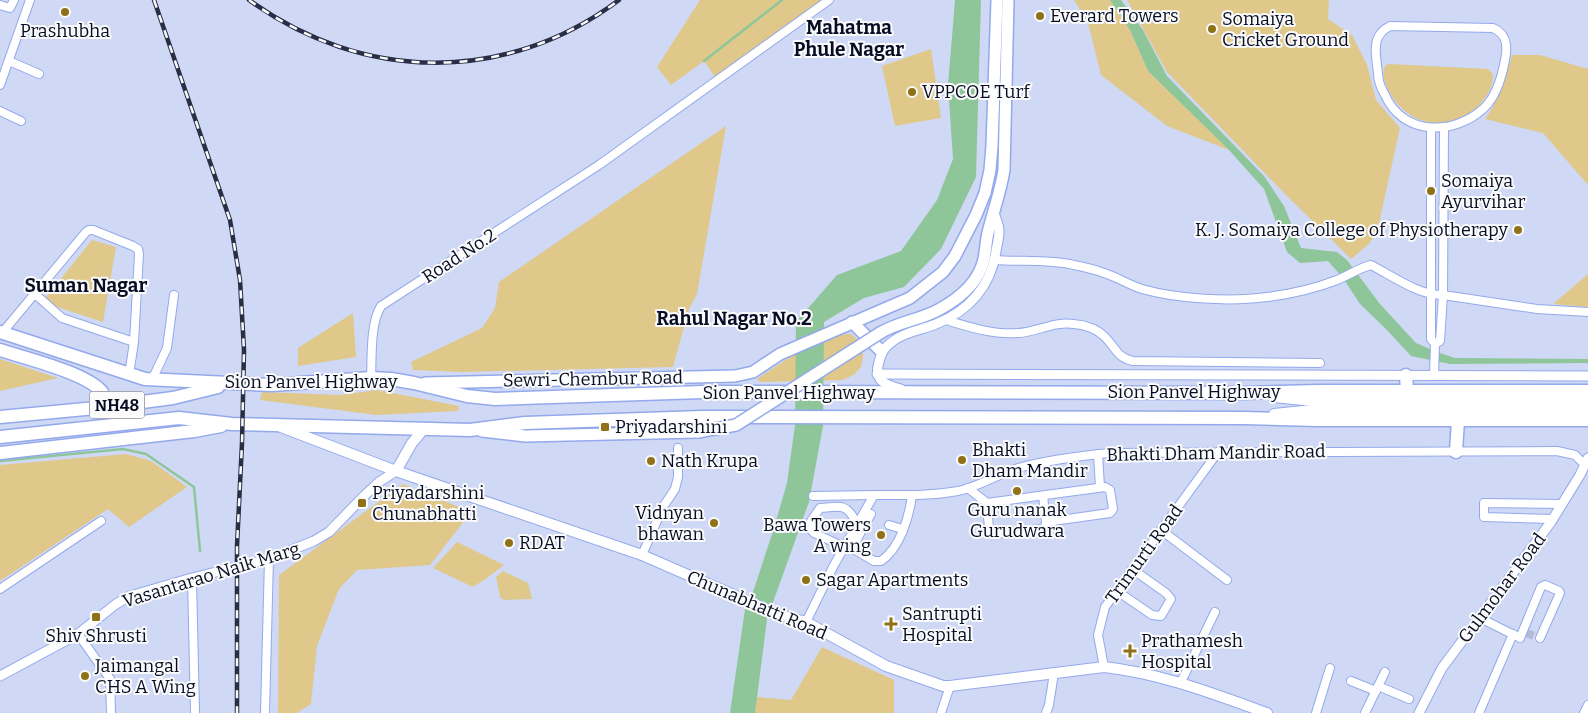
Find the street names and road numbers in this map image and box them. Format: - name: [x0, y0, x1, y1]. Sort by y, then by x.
- street label: Road No.2: [418, 224, 500, 288]
- street label: Sewri-Chembur Road: [503, 366, 684, 392]
- street label: Sion Panvel Highway: [225, 371, 398, 393]
- street label: Sion Panvel Highway: [1108, 381, 1281, 403]
- street label: Sion Panvel Highway: [703, 382, 876, 404]
- road number: NH48: [90, 392, 144, 418]
- street label: Bhakti Dham Mandir Road: [1106, 440, 1326, 466]
- street label: Trimurti Road: [1101, 500, 1188, 608]
- street label: Gulmohar Road: [1454, 528, 1551, 647]
- street label: Vasantarao Naik Marg: [120, 538, 302, 612]
- street label: Chunabhatti Road: [683, 565, 831, 645]

